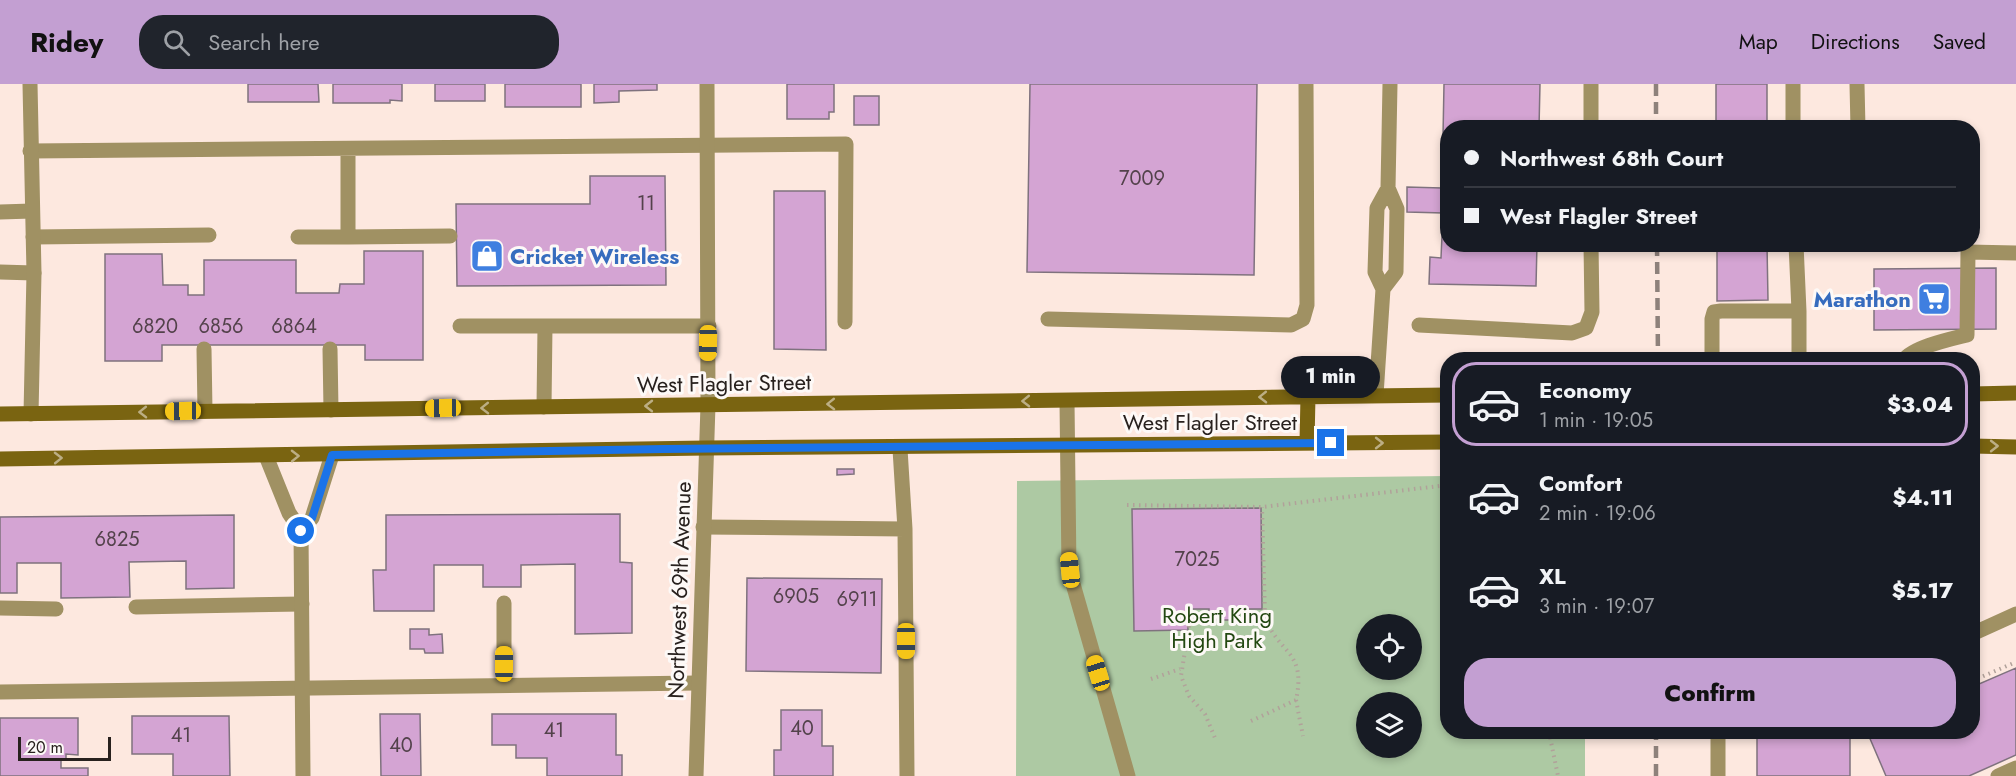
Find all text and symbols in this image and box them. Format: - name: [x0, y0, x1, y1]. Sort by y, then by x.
- search box: [139, 15, 559, 69]
- text: Ridey: [30, 22, 103, 63]
- icon: search: [160, 26, 193, 59]
- text: Search here: [208, 26, 320, 58]
- text: Map: [1739, 27, 1778, 57]
- text: Directions: [1811, 27, 1900, 57]
- text: Saved: [1933, 27, 1986, 57]
- text: Northwest 68th Court: [1500, 142, 1723, 174]
- house number: 7009: [1119, 164, 1165, 193]
- house number: 11: [637, 189, 655, 218]
- text: West Flagler Street: [1500, 200, 1697, 232]
- shop icon: Cricket Wireless: [469, 238, 505, 274]
- place label: Cricket Wireless: [510, 240, 679, 272]
- supermarket icon: Marathon: [1916, 281, 1952, 317]
- place label: Marathon: [1813, 283, 1911, 315]
- house number: 6820: [132, 312, 178, 341]
- house number: 6856: [198, 312, 244, 341]
- house number: 6864: [271, 312, 317, 341]
- car: [699, 325, 717, 361]
- callout: 1 min: [1282, 356, 1380, 398]
- text: 1 min: [1305, 362, 1356, 391]
- street label: West Flagler Street: [637, 365, 812, 401]
- text: Economy: [1539, 374, 1631, 406]
- icon: car: [1467, 377, 1521, 431]
- text: $3.04: [1887, 388, 1953, 420]
- one-way arrow: [1259, 391, 1268, 403]
- one-way arrow: [1022, 395, 1031, 407]
- one-way arrow: [827, 398, 836, 410]
- car: [425, 399, 461, 417]
- one-way arrow: [645, 400, 654, 412]
- car: [165, 402, 201, 420]
- one-way arrow: [481, 402, 490, 414]
- one-way arrow: [139, 406, 148, 418]
- street label: West Flagler Street: [1123, 406, 1298, 438]
- text: 1 min · 19:05: [1539, 406, 1653, 435]
- route end: [1317, 429, 1344, 456]
- one-way arrow: [1374, 437, 1383, 449]
- one-way arrow: [1990, 440, 1999, 453]
- one-way arrow: [291, 450, 300, 462]
- one-way arrow: [54, 452, 63, 464]
- text: Comfort: [1539, 467, 1622, 499]
- icon: car: [1467, 470, 1521, 524]
- street label: Northwest 69th Avenue: [659, 481, 699, 699]
- text: $4.11: [1893, 481, 1953, 513]
- text: 2 min · 19:06: [1539, 499, 1656, 528]
- route start: [287, 517, 314, 544]
- house number: 6825: [94, 525, 140, 554]
- house number: 7025: [1174, 545, 1220, 574]
- car: [1059, 551, 1081, 589]
- text: XL: [1539, 560, 1566, 592]
- icon: car: [1467, 563, 1521, 617]
- text: $5.17: [1892, 574, 1953, 606]
- house number: 6905: [773, 582, 819, 611]
- house number: 6911: [836, 585, 878, 614]
- text: 3 min · 19:07: [1539, 592, 1654, 621]
- park label: Robert King High Park: [1162, 599, 1272, 656]
- map controls: [1356, 614, 1422, 758]
- button: locate: [1356, 614, 1422, 680]
- car: [897, 623, 915, 659]
- car: [495, 646, 513, 682]
- car: [1084, 653, 1112, 693]
- button: Confirm: [1464, 658, 1956, 727]
- button: layers: [1356, 692, 1422, 758]
- house number: 40: [790, 714, 814, 743]
- house number: 41: [544, 716, 564, 745]
- house number: 41: [171, 721, 191, 750]
- house number: 40: [389, 731, 413, 760]
- scale bar: [18, 734, 111, 762]
- text: 20 m: [27, 736, 63, 759]

